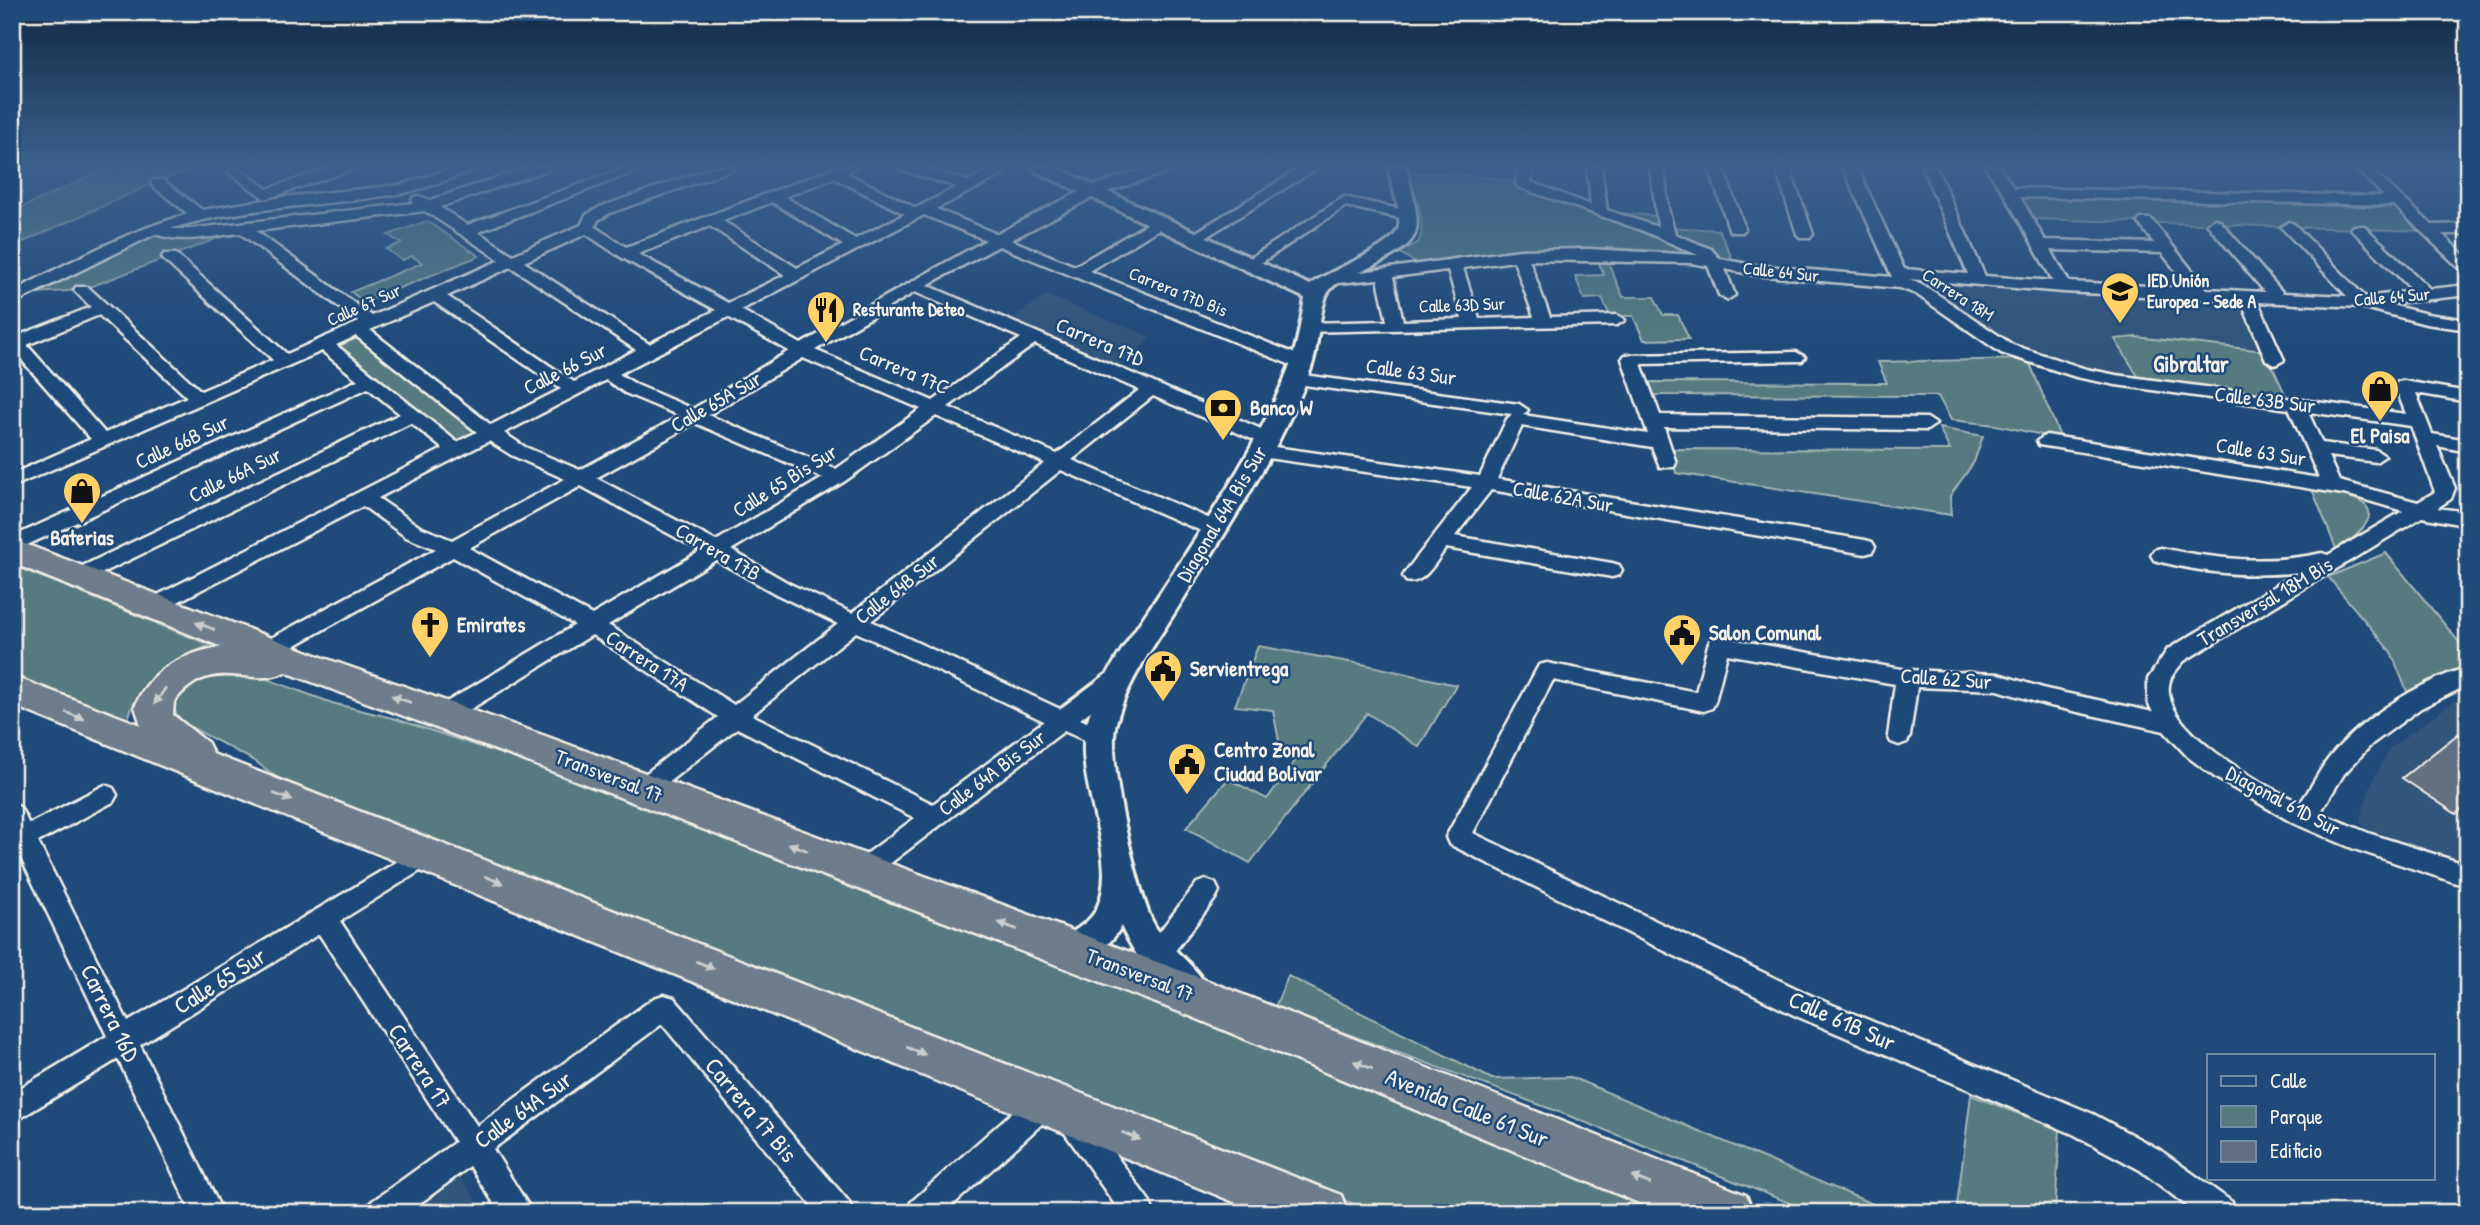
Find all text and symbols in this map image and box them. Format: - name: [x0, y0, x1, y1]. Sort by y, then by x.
- street label: Calle 64 Sur: [1742, 255, 1820, 288]
- street label: Carrera 17D Bis: [1125, 260, 1231, 323]
- street label: Carrera 18M: [1917, 262, 1999, 327]
- place label: IED Unión Europea - Sede A: [2147, 268, 2257, 315]
- school or university icon: IED Unión Europea - Sede A: [2099, 270, 2141, 325]
- street label: Calle 67 Sur: [323, 277, 405, 332]
- street label: Calle 64 Sur: [2353, 281, 2431, 312]
- restaurant icon: Resturante Deteo: [805, 289, 847, 344]
- street label: Calle 63D Sur: [1418, 290, 1506, 318]
- place label: Resturante Deteo: [853, 297, 965, 322]
- street label: Carrera 17D: [1052, 310, 1149, 373]
- street label: Calle 66 Sur: [518, 335, 611, 402]
- street label: Carrera 17C: [855, 338, 954, 401]
- district label: Gibraltar: [2153, 348, 2229, 379]
- street label: Calle 63 Sur: [1364, 351, 1458, 392]
- street label: Calle 65A Sur: [665, 364, 766, 439]
- shop icon: El Paisa: [2359, 368, 2401, 423]
- street label: Calle 63B Sur: [2213, 379, 2317, 420]
- bank icon: Banco W: [1202, 387, 1244, 442]
- place label: Banco W: [1250, 393, 1314, 422]
- street label: Calle 66B Sur: [130, 407, 233, 476]
- place label: El Paisa: [2350, 421, 2410, 450]
- street label: Calle 63 Sur: [2214, 430, 2308, 473]
- street label: Calle 65 Bis Sur: [727, 437, 843, 524]
- street label: Calle 66A Sur: [184, 440, 286, 509]
- street label: Diagonal 64A Bis Sur: [1169, 440, 1274, 587]
- shop icon: Baterias: [61, 470, 103, 525]
- street label: Calle 62A Sur: [1511, 473, 1616, 520]
- street label: Carrera 17B: [670, 515, 766, 588]
- place label: Baterias: [50, 523, 114, 552]
- street label: Calle 64B Sur: [848, 546, 945, 631]
- street label: Transversal 18M Bis: [2192, 550, 2338, 653]
- church icon: Emirates: [409, 604, 451, 659]
- place label: Emirates: [457, 610, 525, 639]
- public building icon: Salon Comunal: [1661, 612, 1703, 667]
- place label: Salon Comunal: [1709, 618, 1822, 647]
- one-way arrow: [194, 621, 215, 632]
- street label: Carrera 17A: [600, 623, 694, 698]
- public building icon: Servientrega: [1142, 648, 1184, 703]
- place label: Servientrega: [1190, 654, 1289, 684]
- street label: Calle 62 Sur: [1900, 661, 1993, 696]
- one-way arrow: [153, 686, 167, 705]
- one-way arrow: [390, 694, 411, 705]
- one-way arrow: [65, 711, 86, 722]
- street label: Calle 64A Bis Sur: [932, 723, 1051, 823]
- place label: Centro Zonal Ciudad Bolivar: [1214, 735, 1323, 788]
- public building icon: Centro Zonal Ciudad Bolivar: [1166, 741, 1208, 796]
- street label: Transversal 17: [551, 742, 667, 809]
- street label: Diagonal 61D Sur: [2221, 758, 2346, 843]
- one-way arrow: [272, 792, 293, 803]
- one-way arrow: [787, 841, 808, 852]
- one-way arrow: [484, 874, 505, 885]
- one-way arrow: [997, 920, 1018, 931]
- street label: Calle 65 Sur: [167, 939, 272, 1021]
- street label: Transversal 17: [1082, 941, 1198, 1008]
- street label: Carrera 16D: [74, 959, 148, 1067]
- one-way arrow: [695, 960, 716, 971]
- street label: Calle 61B Sur: [1784, 982, 1901, 1058]
- street label: Carrera 17: [381, 1017, 460, 1114]
- one-way arrow: [906, 1046, 927, 1057]
- street label: Carrera 17 Bis: [698, 1050, 805, 1169]
- legend: [2207, 1054, 2434, 1180]
- one-way arrow: [1353, 1059, 1373, 1071]
- street label: Avenida Calle 61 Sur: [1381, 1060, 1554, 1154]
- street label: Calle 64A Sur: [467, 1063, 578, 1156]
- text: Calle: [2270, 1066, 2307, 1095]
- text: Parque: [2270, 1102, 2323, 1131]
- one-way arrow: [1121, 1130, 1142, 1141]
- text: Edificio: [2270, 1136, 2322, 1165]
- one-way arrow: [1631, 1174, 1652, 1185]

